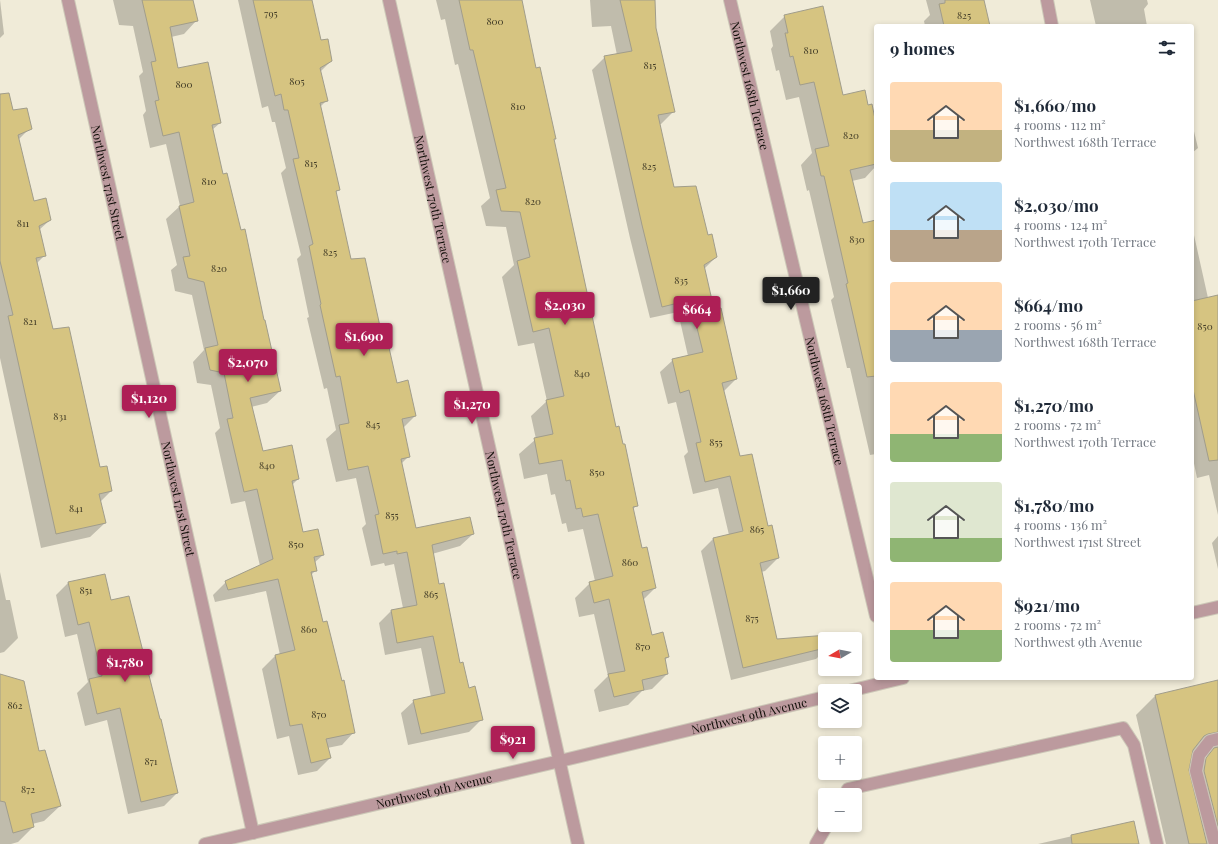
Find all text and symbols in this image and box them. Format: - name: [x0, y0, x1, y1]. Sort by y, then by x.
- house number: 795: [264, 6, 278, 20]
- house number: 825: [957, 8, 971, 22]
- house number: 800: [486, 14, 504, 28]
- street label: Northwest 168th Terrace: [727, 20, 773, 151]
- text: 9 homes: [890, 37, 955, 59]
- icon: filters: [1156, 37, 1178, 59]
- house number: 810: [804, 43, 818, 57]
- house number: 815: [644, 58, 656, 72]
- house number: 805: [289, 74, 305, 88]
- house number: 800: [175, 77, 193, 91]
- text: $1,660/mo: [1014, 94, 1096, 116]
- icon: home: [922, 98, 970, 146]
- house number: 810: [511, 99, 525, 113]
- text: 4 rooms · 112 m²: [1014, 116, 1106, 133]
- street label: Northwest 171st Street: [88, 123, 129, 242]
- house number: 820: [843, 128, 859, 142]
- street label: Northwest 170th Terrace: [411, 133, 456, 265]
- text: Northwest 168th Terrace: [1014, 133, 1156, 150]
- house number: 815: [305, 156, 317, 170]
- house number: 825: [642, 159, 656, 173]
- house number: 810: [202, 174, 216, 188]
- house number: 820: [525, 194, 541, 208]
- text: $2,030/mo: [1014, 194, 1099, 216]
- icon: home: [922, 198, 970, 246]
- house number: 811: [17, 216, 30, 230]
- text: 4 rooms · 124 m²: [1014, 216, 1107, 233]
- house number: 830: [849, 232, 865, 246]
- text: Northwest 170th Terrace: [1014, 233, 1156, 250]
- house number: 825: [323, 245, 337, 259]
- house number: 820: [211, 261, 227, 275]
- house number: 835: [674, 273, 688, 287]
- pin: $1,660: [758, 277, 824, 311]
- text: $1,660: [772, 281, 810, 298]
- pin: $2,030: [532, 292, 598, 326]
- text: $664/mo: [1014, 294, 1083, 316]
- text: $2,030: [545, 296, 585, 313]
- pin: $664: [673, 296, 721, 330]
- icon: home: [922, 298, 970, 346]
- text: $664: [683, 300, 711, 317]
- house number: 821: [23, 314, 37, 328]
- text: 2 rooms · 56 m²: [1014, 316, 1102, 333]
- house number: 850: [1197, 319, 1213, 333]
- pin: $1,690: [331, 323, 397, 357]
- text: $1,690: [345, 327, 383, 344]
- text: Northwest 168th Terrace: [1014, 333, 1156, 350]
- street label: Northwest 168th Terrace: [802, 335, 848, 467]
- pin: $2,070: [215, 349, 281, 383]
- text: $2,070: [228, 353, 268, 370]
- house number: 840: [574, 366, 590, 380]
- pin: $1,120: [116, 385, 182, 419]
- text: $1,120: [131, 389, 167, 406]
- pin: $1,270: [439, 391, 505, 425]
- text: $1,270/mo: [1014, 394, 1094, 416]
- text: $1,270: [453, 395, 491, 412]
- icon: home: [922, 398, 970, 446]
- house number: 831: [53, 409, 67, 423]
- text: 2 rooms · 72 m²: [1014, 416, 1101, 433]
- house number: 845: [366, 417, 380, 431]
- text: Northwest 170th Terrace: [1014, 433, 1156, 450]
- house number: 855: [709, 435, 723, 449]
- street label: Northwest 171st Street: [158, 440, 199, 559]
- street label: Northwest 170th Terrace: [482, 449, 527, 581]
- house number: 840: [259, 458, 275, 472]
- house number: 850: [589, 465, 605, 479]
- text: $1,780/mo: [1014, 494, 1094, 516]
- icon: home: [922, 498, 970, 546]
- house number: 841: [69, 501, 83, 515]
- house number: 855: [385, 508, 399, 522]
- text: 4 rooms · 136 m²: [1014, 516, 1107, 533]
- house number: 865: [750, 522, 764, 536]
- text: Northwest 171st Street: [1014, 533, 1141, 550]
- house number: 850: [288, 537, 304, 551]
- house number: 860: [622, 555, 638, 569]
- house number: 851: [79, 583, 93, 597]
- house number: 865: [424, 587, 438, 601]
- text: $921/mo: [1014, 594, 1080, 616]
- icon: home: [922, 598, 970, 646]
- house number: 875: [745, 611, 759, 625]
- text: 2 rooms · 72 m²: [1014, 616, 1101, 633]
- house number: 860: [301, 622, 317, 636]
- north arrow: [818, 632, 862, 676]
- map controls: [818, 632, 862, 832]
- text: Northwest 9th Avenue: [1014, 633, 1142, 650]
- house number: 870: [635, 639, 651, 653]
- pin: $1,780: [92, 649, 158, 683]
- text: $1,780: [106, 653, 144, 670]
- button: layers: [818, 684, 862, 728]
- street label: Northwest 9th Avenue: [689, 694, 809, 737]
- house number: 862: [7, 698, 23, 712]
- house number: 870: [311, 707, 327, 721]
- pin: $921: [489, 726, 537, 760]
- text: $921: [500, 730, 526, 747]
- button: +: [818, 736, 862, 780]
- house number: 871: [145, 754, 158, 768]
- street label: Northwest 9th Avenue: [374, 769, 493, 812]
- house number: 872: [21, 782, 35, 796]
- button: −: [818, 788, 862, 832]

